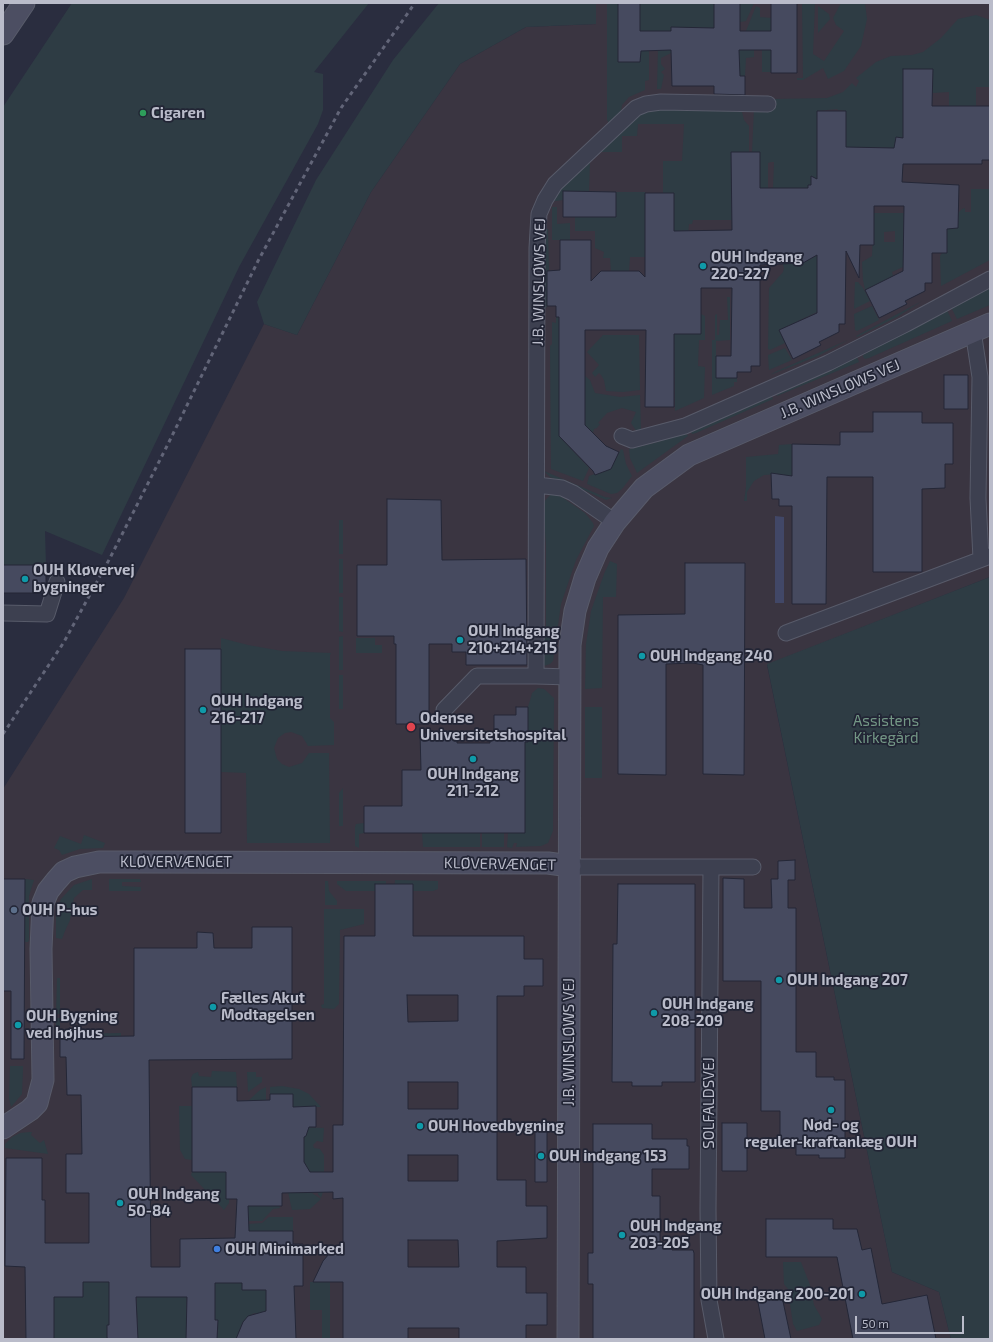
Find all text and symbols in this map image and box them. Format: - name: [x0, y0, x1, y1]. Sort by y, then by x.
- place label: Cigaren: [151, 104, 205, 122]
- marker: Cigaren: [138, 108, 148, 118]
- street label: J.B. WINSLØWS VEJ: [529, 218, 549, 346]
- place label: OUH Indgang 220-227: [711, 248, 802, 283]
- marker: OUH Indgang 220-227: [698, 261, 708, 271]
- street label: J.B. WINSLØWS VEJ: [778, 356, 902, 422]
- place label: OUH Kløvervej bygninger: [33, 561, 135, 596]
- marker: OUH Kløvervej bygninger: [20, 574, 30, 584]
- place label: OUH Indgang 210+214+215: [468, 622, 559, 657]
- marker: OUH Indgang 210+214+215: [455, 635, 465, 645]
- place label: OUH Indgang 240: [650, 647, 772, 665]
- marker: OUH Indgang 240: [637, 651, 647, 661]
- place label: OUH Indgang 216-217: [211, 692, 302, 727]
- marker: OUH Indgang 216-217: [198, 705, 208, 715]
- place label: Odense Universitetshospital: [420, 709, 566, 744]
- park label: Assistens Kirkegård: [853, 712, 919, 747]
- marker: Odense Universitetshospital: [405, 721, 417, 733]
- marker: OUH Indgang 211-212: [468, 754, 478, 764]
- place label: OUH Indgang 211-212: [427, 765, 519, 800]
- street label: KLØVERVÆNGET: [120, 853, 232, 871]
- street label: KLØVERVÆNGET: [444, 854, 556, 874]
- place label: OUH P-hus: [22, 901, 98, 919]
- marker: OUH P-hus: [9, 905, 19, 915]
- place label: OUH Indgang 207: [787, 971, 908, 989]
- marker: OUH Indgang 207: [774, 975, 784, 985]
- street label: J.B. WINSLØWS VEJ: [560, 978, 578, 1106]
- place label: Fælles Akut Modtagelsen: [221, 989, 315, 1024]
- place label: OUH Indgang 208-209: [662, 995, 753, 1030]
- marker: Fælles Akut Modtagelsen: [208, 1002, 218, 1012]
- place label: OUH Bygning ved højhus: [26, 1007, 118, 1042]
- marker: OUH Indgang 208-209: [649, 1008, 659, 1018]
- marker: OUH Bygning ved højhus: [13, 1020, 23, 1030]
- street label: SOLFALDSVEJ: [700, 1057, 718, 1149]
- marker: Nød- og reguler-kraftanlæg OUH: [826, 1105, 836, 1115]
- place label: Nød- og reguler-kraftanlæg OUH: [745, 1116, 917, 1151]
- place label: OUH Hovedbygning: [428, 1117, 564, 1135]
- marker: OUH Hovedbygning: [415, 1121, 425, 1131]
- place label: OUH indgang 153: [549, 1147, 667, 1165]
- marker: OUH indgang 153: [536, 1151, 546, 1161]
- place label: OUH Indgang 50-84: [128, 1185, 219, 1220]
- marker: OUH Indgang 50-84: [115, 1198, 125, 1208]
- place label: OUH Indgang 203-205: [630, 1217, 721, 1252]
- marker: OUH Indgang 203-205: [617, 1230, 627, 1240]
- place label: OUH Minimarked: [225, 1240, 344, 1258]
- marker: OUH Minimarked: [212, 1244, 222, 1254]
- place label: OUH Indgang 200-201: [701, 1285, 854, 1303]
- marker: OUH Indgang 200-201: [857, 1289, 867, 1299]
- scale bar: [857, 1308, 966, 1334]
- text: 50 m: [862, 1316, 889, 1330]

